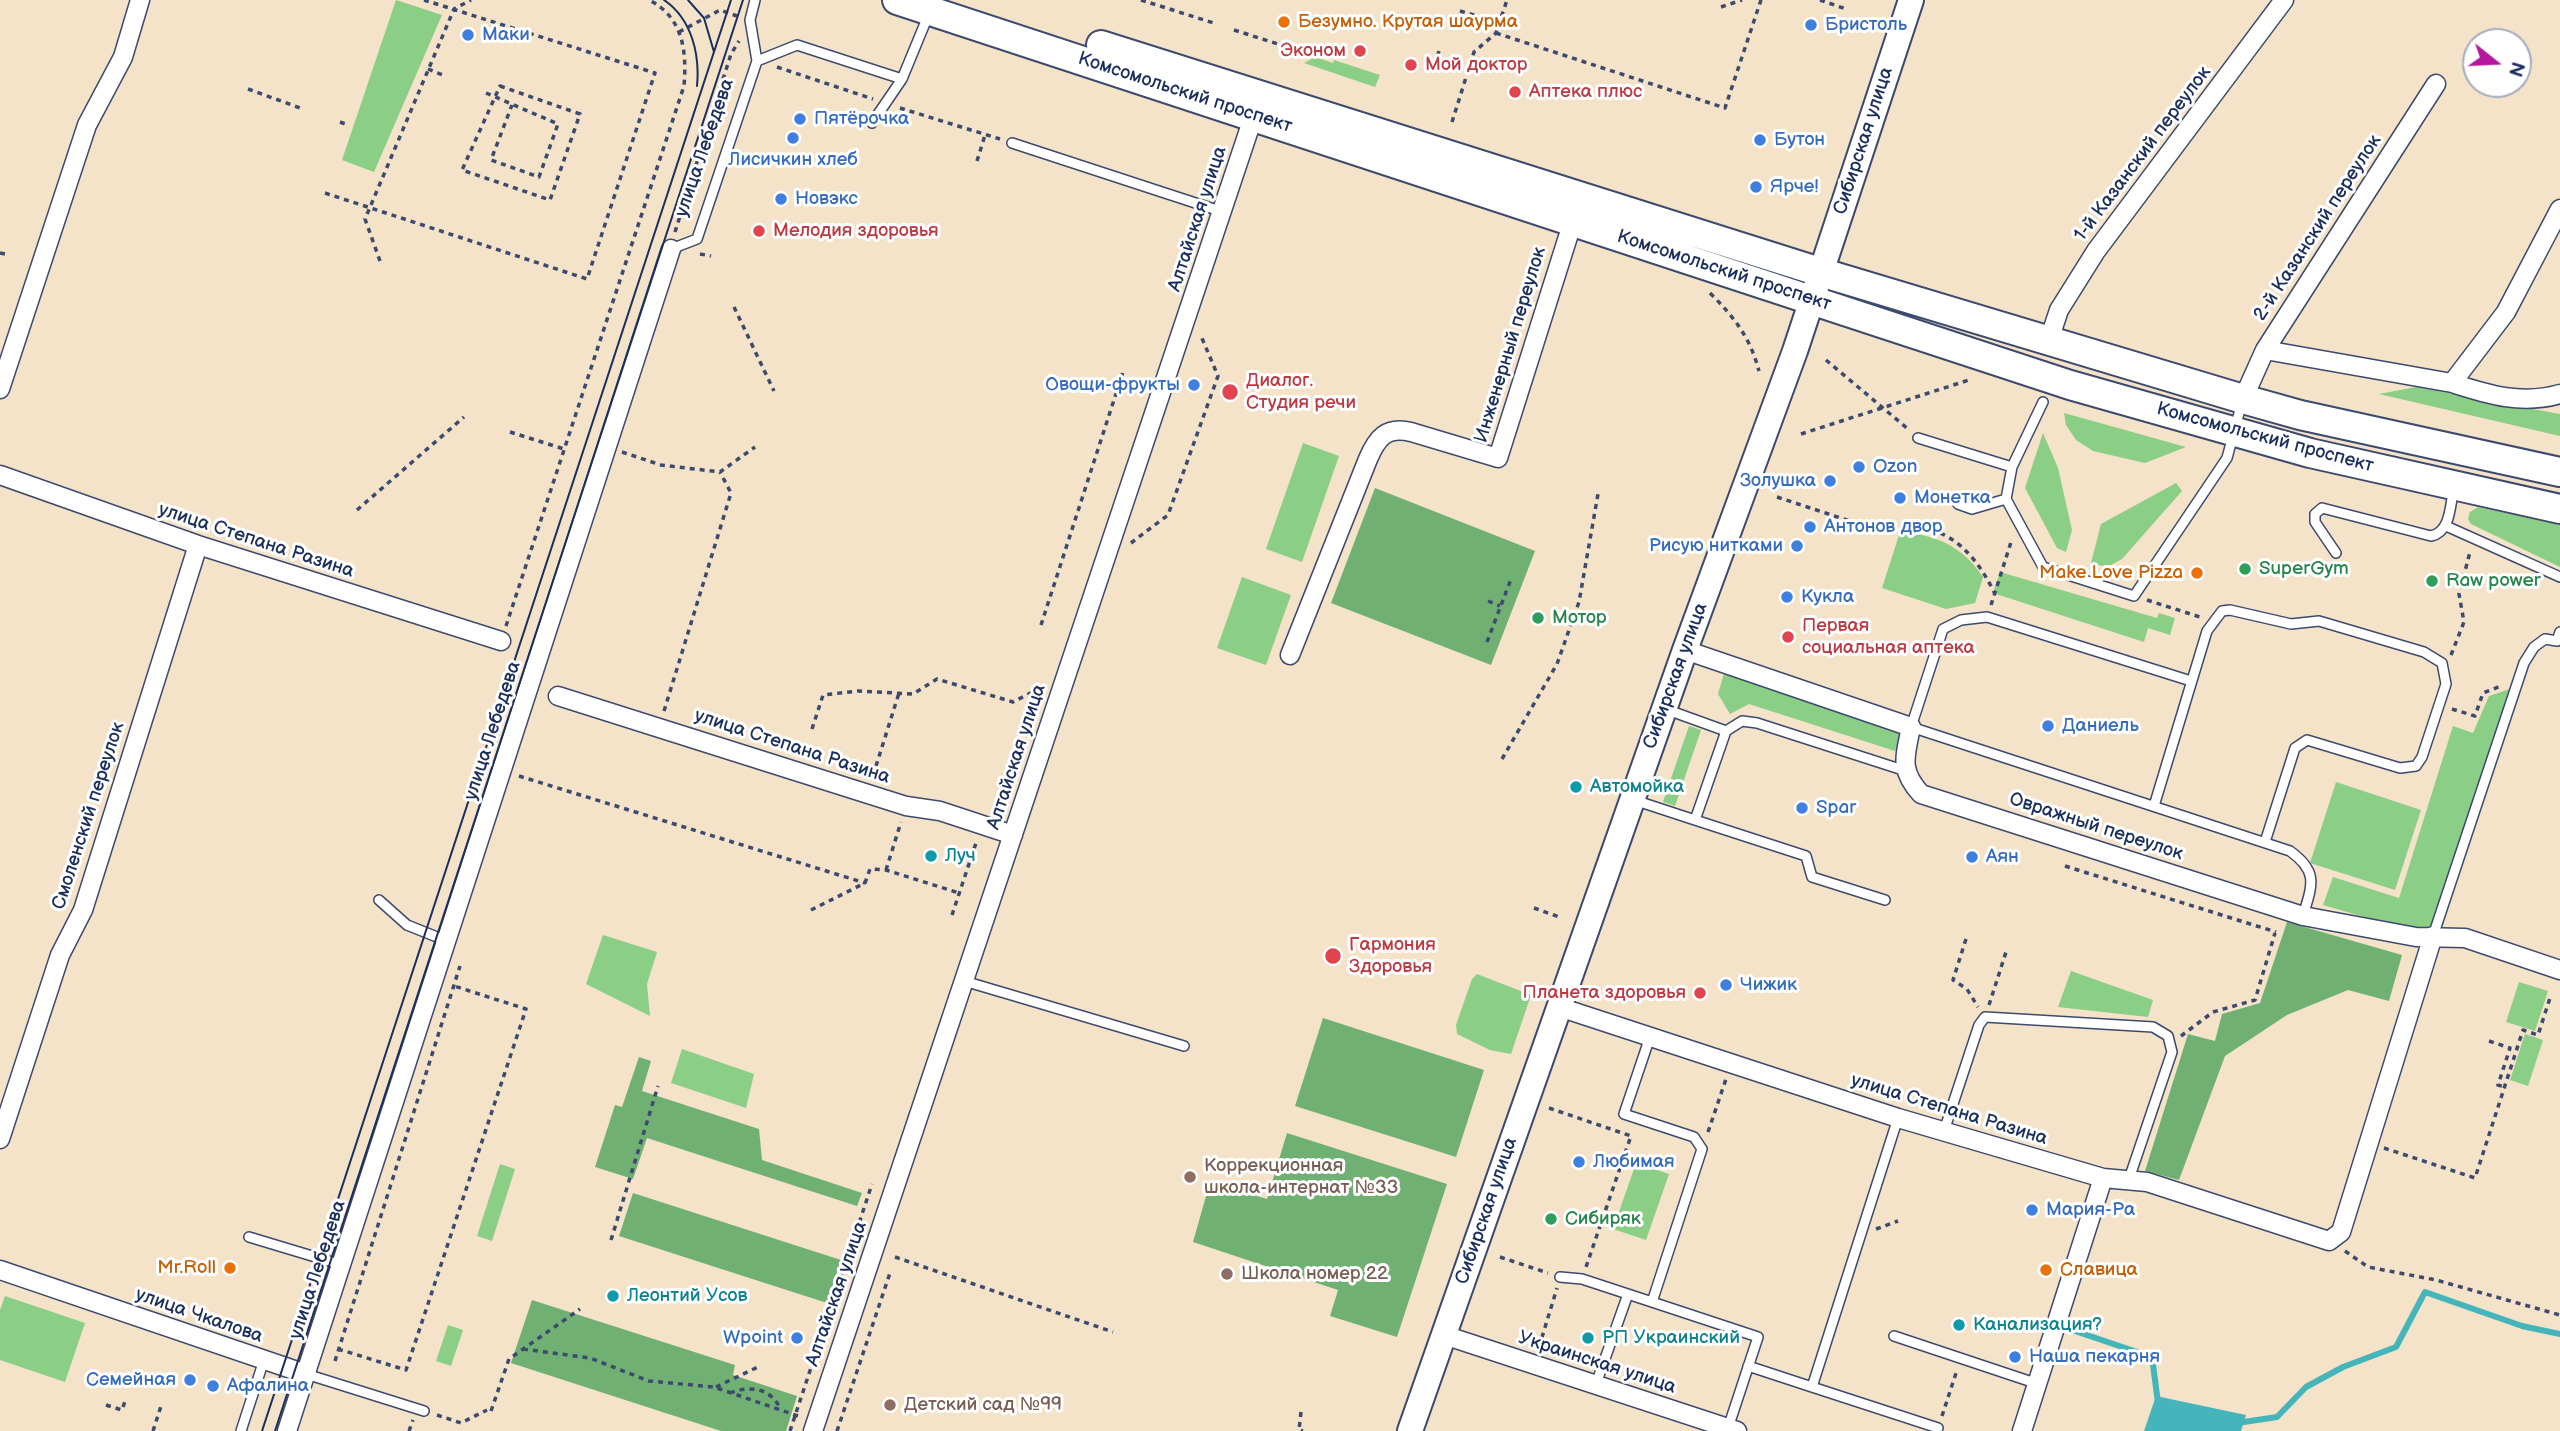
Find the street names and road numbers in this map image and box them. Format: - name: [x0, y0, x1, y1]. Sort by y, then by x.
- street label: Комсомольский проспект: [1075, 48, 1295, 138]
- street label: 1-й Казанский переулок: [2070, 62, 2216, 246]
- street label: Сибирская улица: [1829, 64, 1899, 218]
- street label: улица Лебедева: [671, 76, 739, 220]
- street label: 2-й Казанский переулок: [2249, 131, 2387, 325]
- street label: Алтайская улица: [1164, 143, 1232, 295]
- street label: Комсомольский проспект: [1614, 226, 1834, 316]
- street label: Инженерный переулок: [1470, 244, 1552, 446]
- street label: Комсомольский проспект: [2154, 398, 2376, 478]
- street label: улица Степана Разина: [155, 499, 357, 583]
- street label: Сибирская улица: [1639, 600, 1713, 752]
- street label: улица Лебедева: [460, 659, 526, 803]
- street label: Алтайская улица: [983, 681, 1051, 833]
- street label: улица Степана Разина: [691, 705, 893, 789]
- street label: Смоленский переулок: [48, 719, 130, 913]
- street label: Овражный переулок: [2006, 788, 2186, 866]
- street label: улица Степана Разина: [1848, 1069, 2050, 1151]
- street label: Сибирская улица: [1451, 1135, 1523, 1287]
- street label: улица Лебедева: [285, 1198, 351, 1342]
- street label: Алтайская улица: [802, 1219, 872, 1369]
- street label: улица Чкалова: [132, 1284, 266, 1348]
- street label: Украинская улица: [1515, 1327, 1679, 1399]

